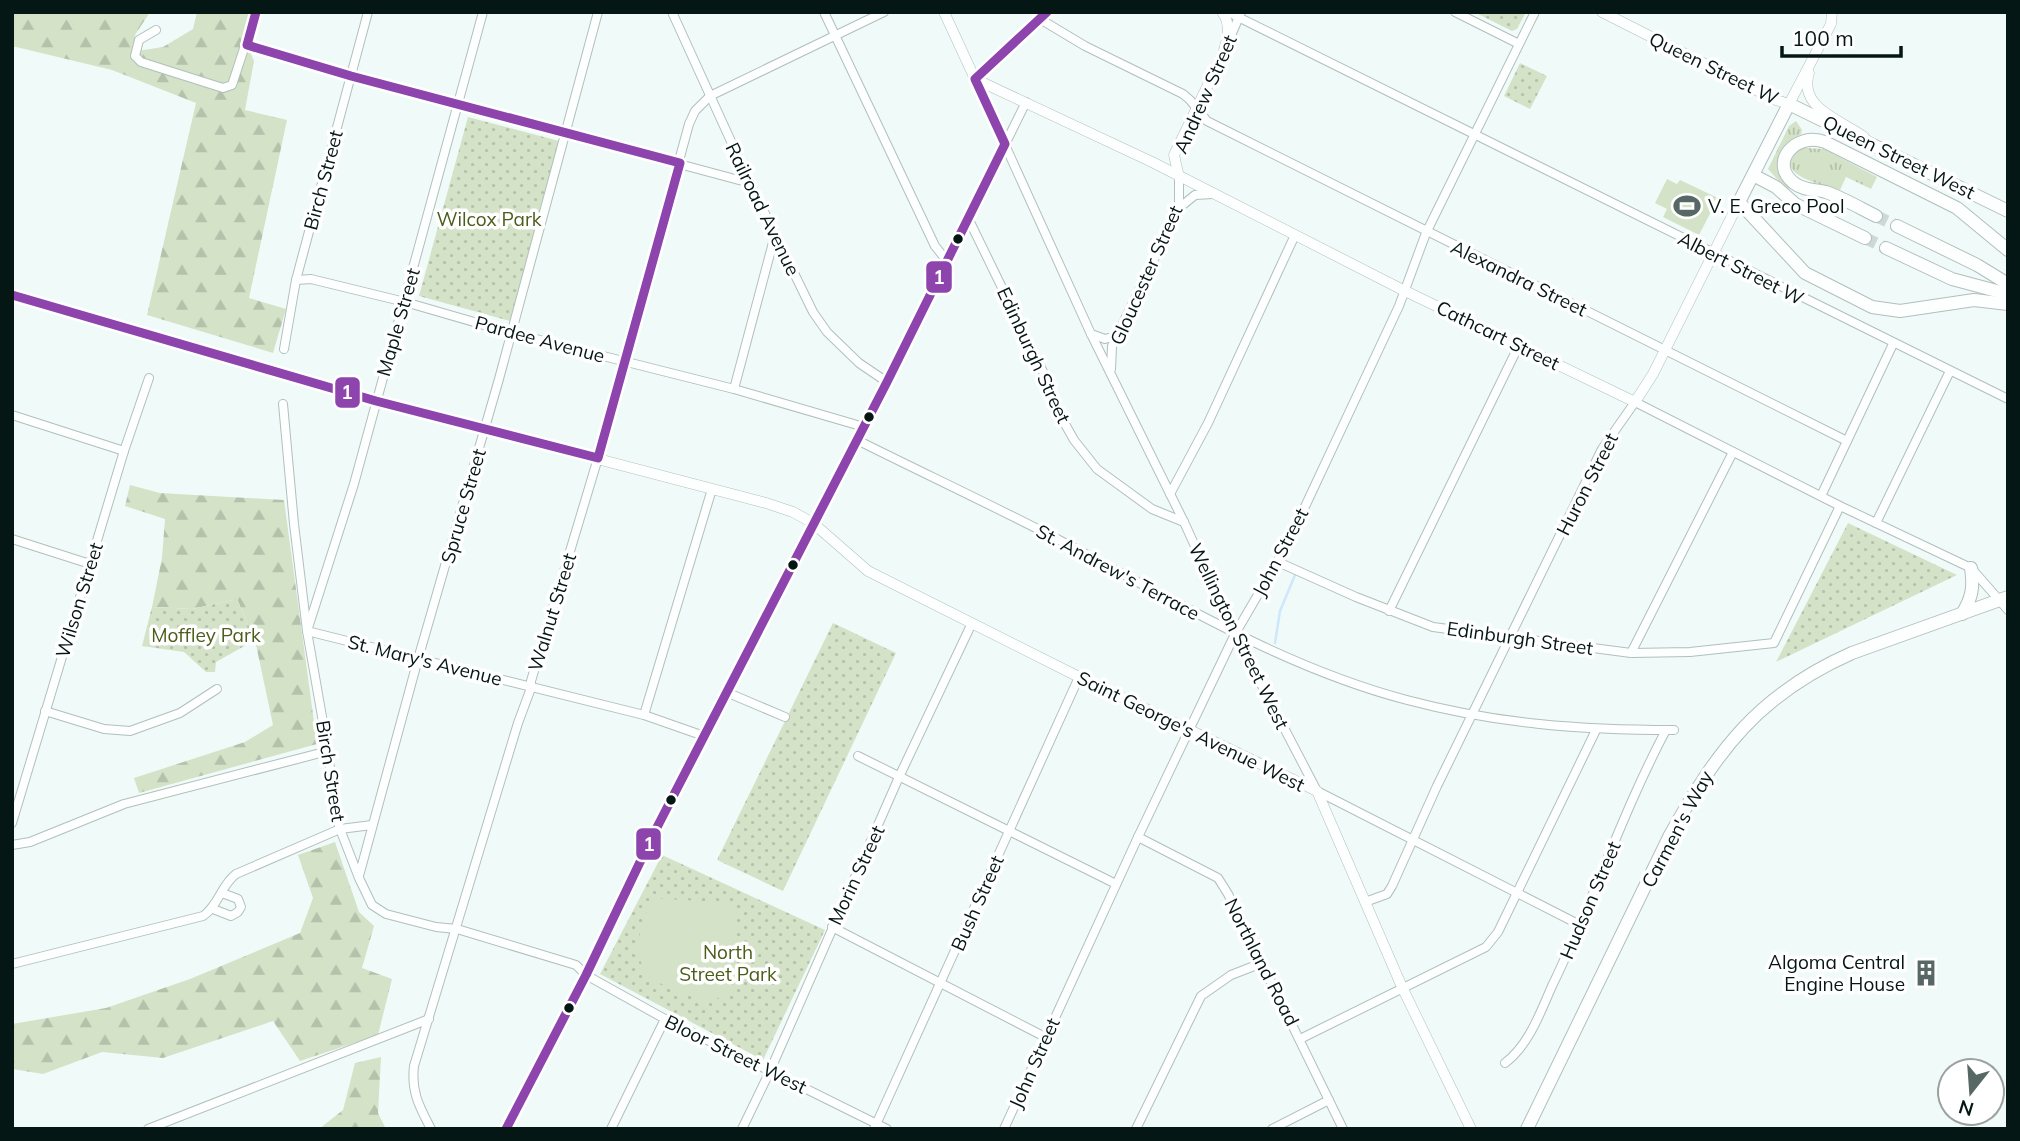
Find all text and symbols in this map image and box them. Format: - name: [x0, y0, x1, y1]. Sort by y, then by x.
- scale bar: [1782, 14, 1901, 58]
- text: 100 m: [1792, 25, 1854, 51]
- street label: Queen Street W: [1645, 26, 1783, 110]
- street label: Andrew Street: [1168, 31, 1242, 157]
- street label: Queen Street West: [1819, 110, 1979, 204]
- street label: Birch Street: [298, 127, 348, 232]
- street label: Railroad Avenue: [720, 139, 806, 279]
- sports icon: V. E. Greco Pool: [1672, 191, 1702, 221]
- place label: V. E. Greco Pool: [1708, 194, 1844, 218]
- street label: Gloucester Street: [1104, 201, 1188, 349]
- park label: Wilcox Park: [436, 207, 542, 231]
- street label: Albert Street W: [1674, 226, 1808, 310]
- unlabelled marker: [951, 232, 965, 246]
- street label: Alexandra Street: [1447, 235, 1591, 321]
- line badge: 1: [925, 260, 953, 294]
- street label: Maple Street: [371, 265, 425, 379]
- text: 1: [933, 265, 945, 289]
- street label: Edinburgh Street: [992, 283, 1076, 427]
- street label: Cathcart Street: [1432, 295, 1564, 375]
- street label: Pardee Avenue: [473, 310, 607, 368]
- line badge: 1: [334, 376, 361, 409]
- text: 1: [341, 380, 353, 404]
- unlabelled marker: [862, 410, 876, 424]
- street label: Huron Street: [1551, 428, 1623, 539]
- street label: Spruce Street: [435, 446, 491, 566]
- street label: John Street: [1247, 503, 1313, 600]
- street label: St. Andrew's Terrace: [1032, 519, 1204, 625]
- street label: Wilson Street: [50, 539, 108, 660]
- street label: Wellington Street West: [1184, 539, 1295, 733]
- street label: Walnut Street: [523, 550, 581, 674]
- unlabelled marker: [786, 558, 800, 572]
- street label: Edinburgh Street: [1445, 616, 1595, 660]
- park label: Moffley Park: [151, 623, 261, 647]
- street label: St. Mary's Avenue: [345, 629, 505, 691]
- street label: Saint George's Avenue West: [1073, 665, 1309, 797]
- street label: Birch Street: [311, 719, 351, 824]
- street label: Carmen's Way: [1636, 766, 1718, 892]
- unlabelled marker: [664, 793, 678, 807]
- street label: Morin Street: [822, 821, 890, 929]
- line badge: 1: [635, 827, 662, 861]
- text: 1: [643, 832, 655, 856]
- street label: Hudson Street: [1554, 837, 1626, 963]
- street label: Bush Street: [945, 851, 1009, 954]
- street label: Northland Road: [1219, 894, 1305, 1030]
- park label: North Street Park: [679, 940, 777, 986]
- place label: Algoma Central Engine House: [1768, 950, 1905, 996]
- building icon: Algoma Central Engine House: [1911, 958, 1941, 988]
- unlabelled marker: [562, 1001, 576, 1015]
- street label: Bloor Street West: [661, 1009, 811, 1099]
- street label: John Street: [1003, 1014, 1065, 1112]
- north arrow: [1936, 1057, 2006, 1127]
- text: N: [1956, 1095, 1976, 1122]

